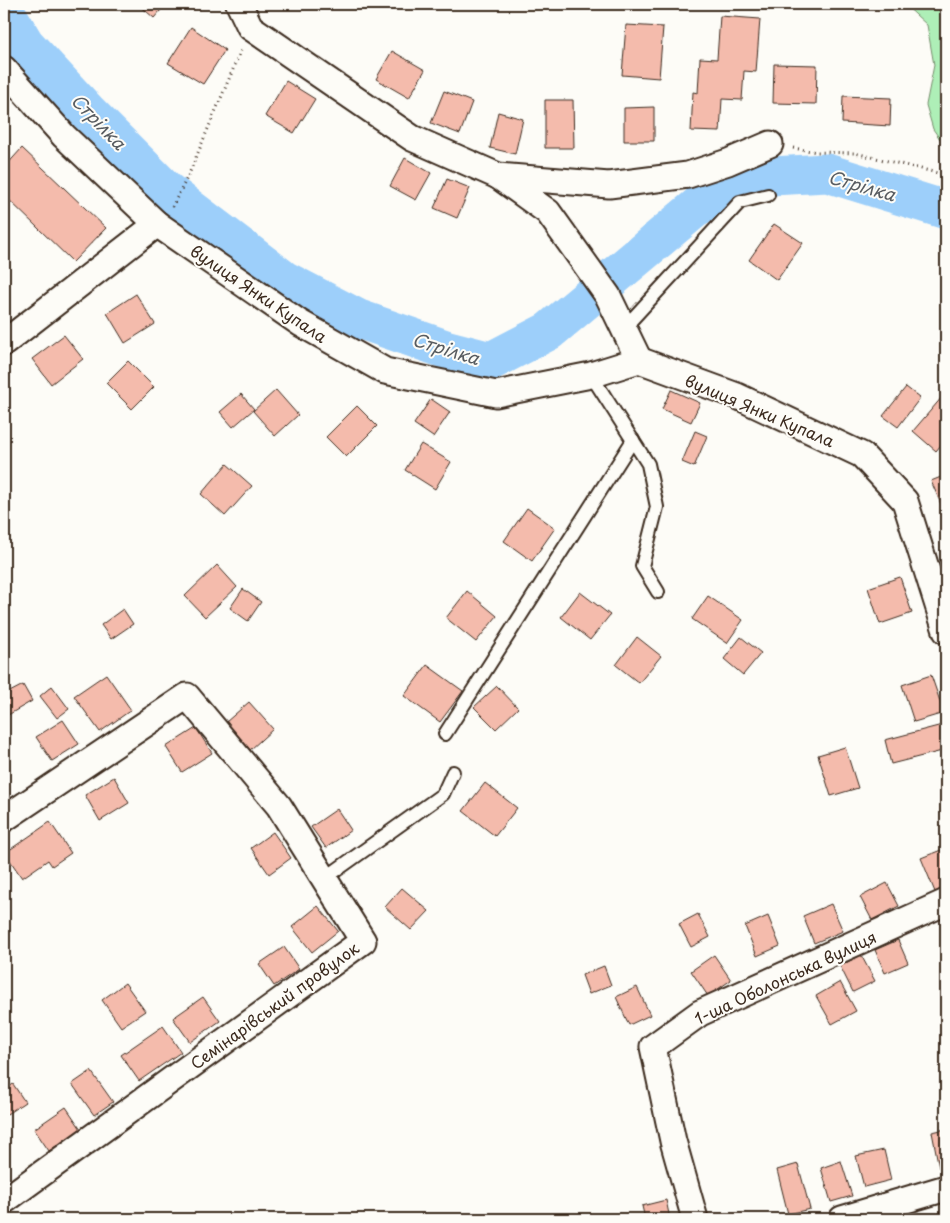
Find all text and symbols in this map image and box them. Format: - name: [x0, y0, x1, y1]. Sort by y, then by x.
- water label: Стрілка: [65, 87, 133, 156]
- water label: Стрілка: [825, 163, 900, 208]
- street label: вулиця Янки Купала: [186, 238, 332, 348]
- water label: Стрілка: [409, 325, 484, 371]
- street label: вулиця Янки Купала: [682, 368, 838, 452]
- street label: 1-ша Оболонська вулиця: [690, 924, 880, 1030]
- street label: Семінарівський провулок: [185, 935, 364, 1074]

